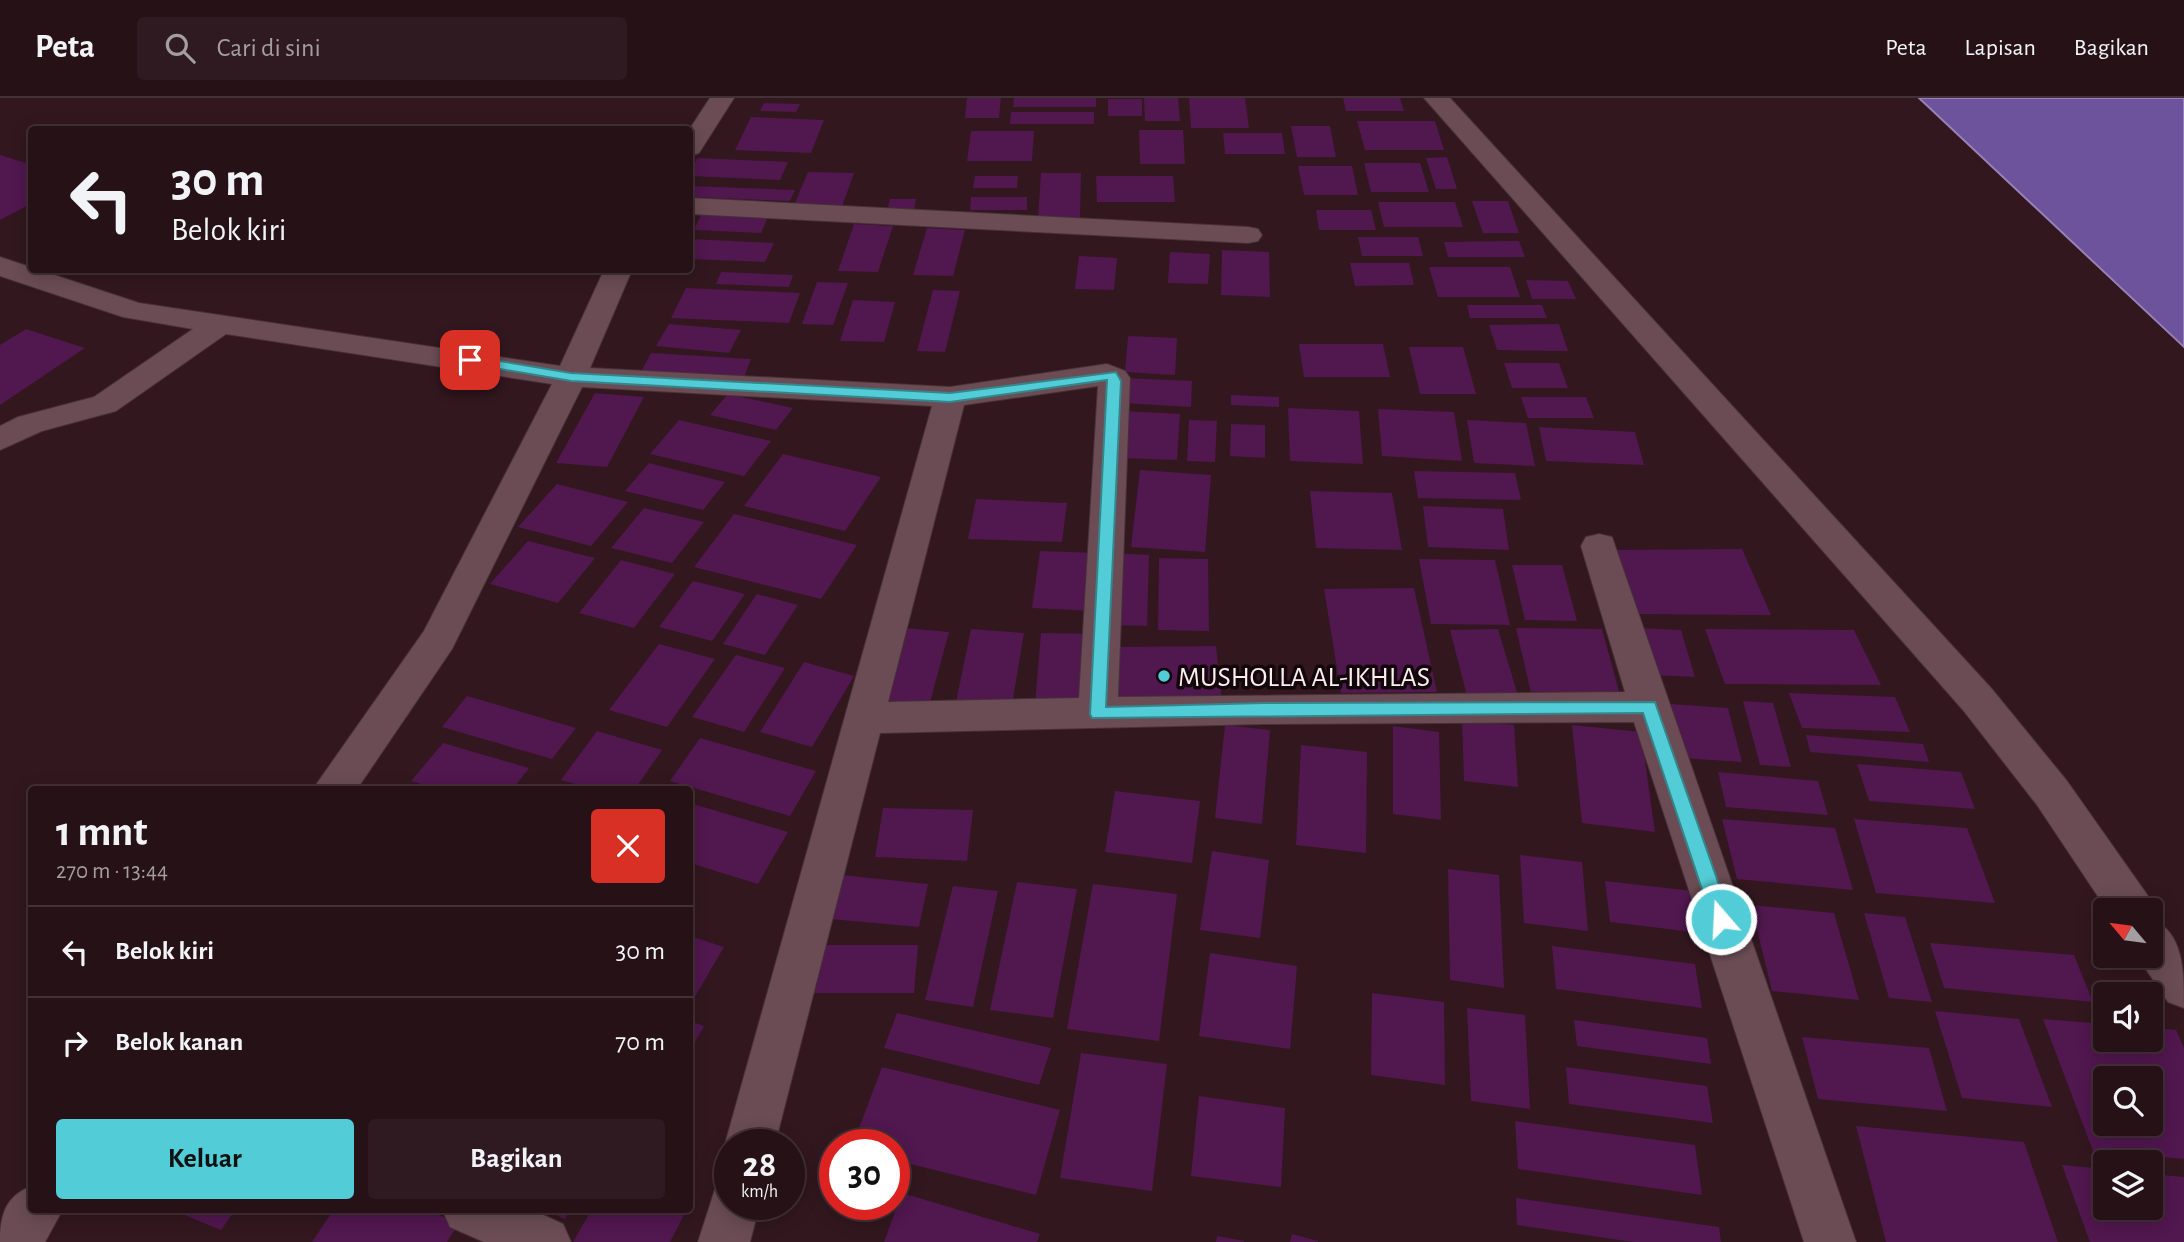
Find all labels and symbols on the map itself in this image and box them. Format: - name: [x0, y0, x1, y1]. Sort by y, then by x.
- pin: [440, 330, 500, 390]
- place label: MUSHOLLA AL-IKHLAS: [1178, 664, 1430, 692]
- marker: MUSHOLLA AL-IKHLAS: [1156, 668, 1172, 684]
- position arrow: [1684, 882, 1758, 956]
- north arrow: [2093, 898, 2163, 968]
- speed limit sign: 30: [819, 1129, 910, 1220]

